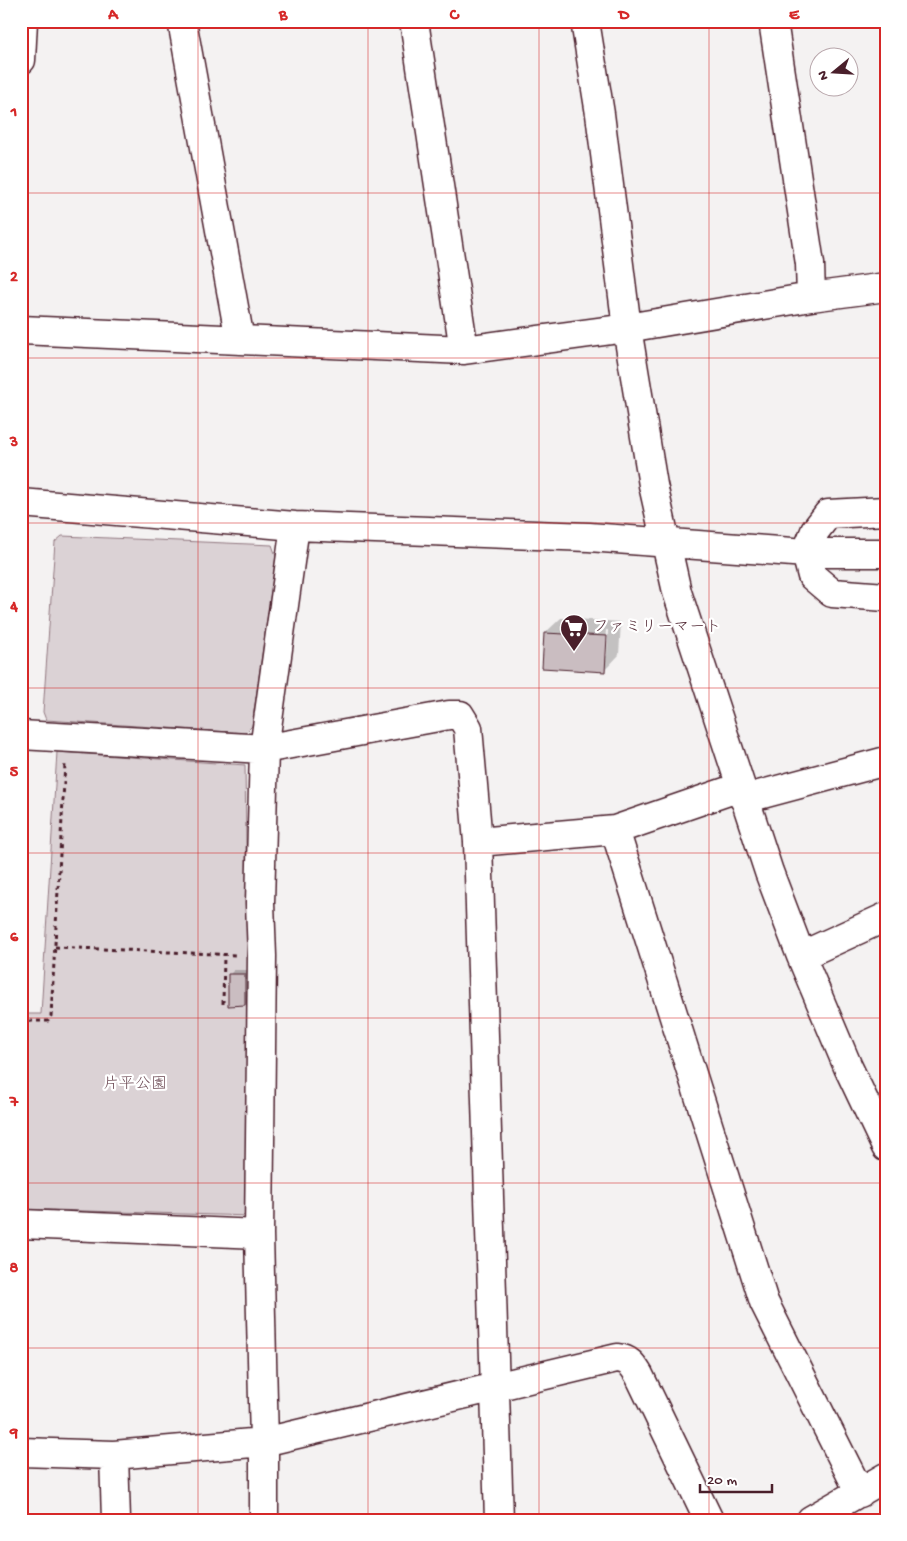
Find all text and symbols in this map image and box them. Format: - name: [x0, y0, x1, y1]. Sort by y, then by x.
- text: A: [107, 7, 119, 26]
- text: B: [278, 7, 288, 26]
- text: C: [449, 7, 460, 26]
- text: D: [617, 7, 630, 26]
- text: E: [789, 7, 800, 26]
- north arrow: [810, 48, 860, 98]
- text: N: [815, 68, 834, 82]
- text: 1: [10, 104, 17, 123]
- text: 2: [10, 269, 18, 288]
- text: 3: [9, 434, 18, 453]
- text: 4: [9, 599, 18, 618]
- supermarket icon: ファミリーマート: [559, 613, 589, 652]
- place label: ファミリーマート: [593, 619, 721, 638]
- text: 5: [10, 764, 19, 783]
- text: 6: [10, 929, 19, 948]
- park label: 片平公園: [103, 1075, 167, 1095]
- text: 7: [9, 1094, 19, 1113]
- text: 8: [10, 1260, 19, 1279]
- text: 9: [9, 1425, 18, 1444]
- scale bar: [700, 1461, 772, 1493]
- text: 20 m: [707, 1472, 737, 1490]

